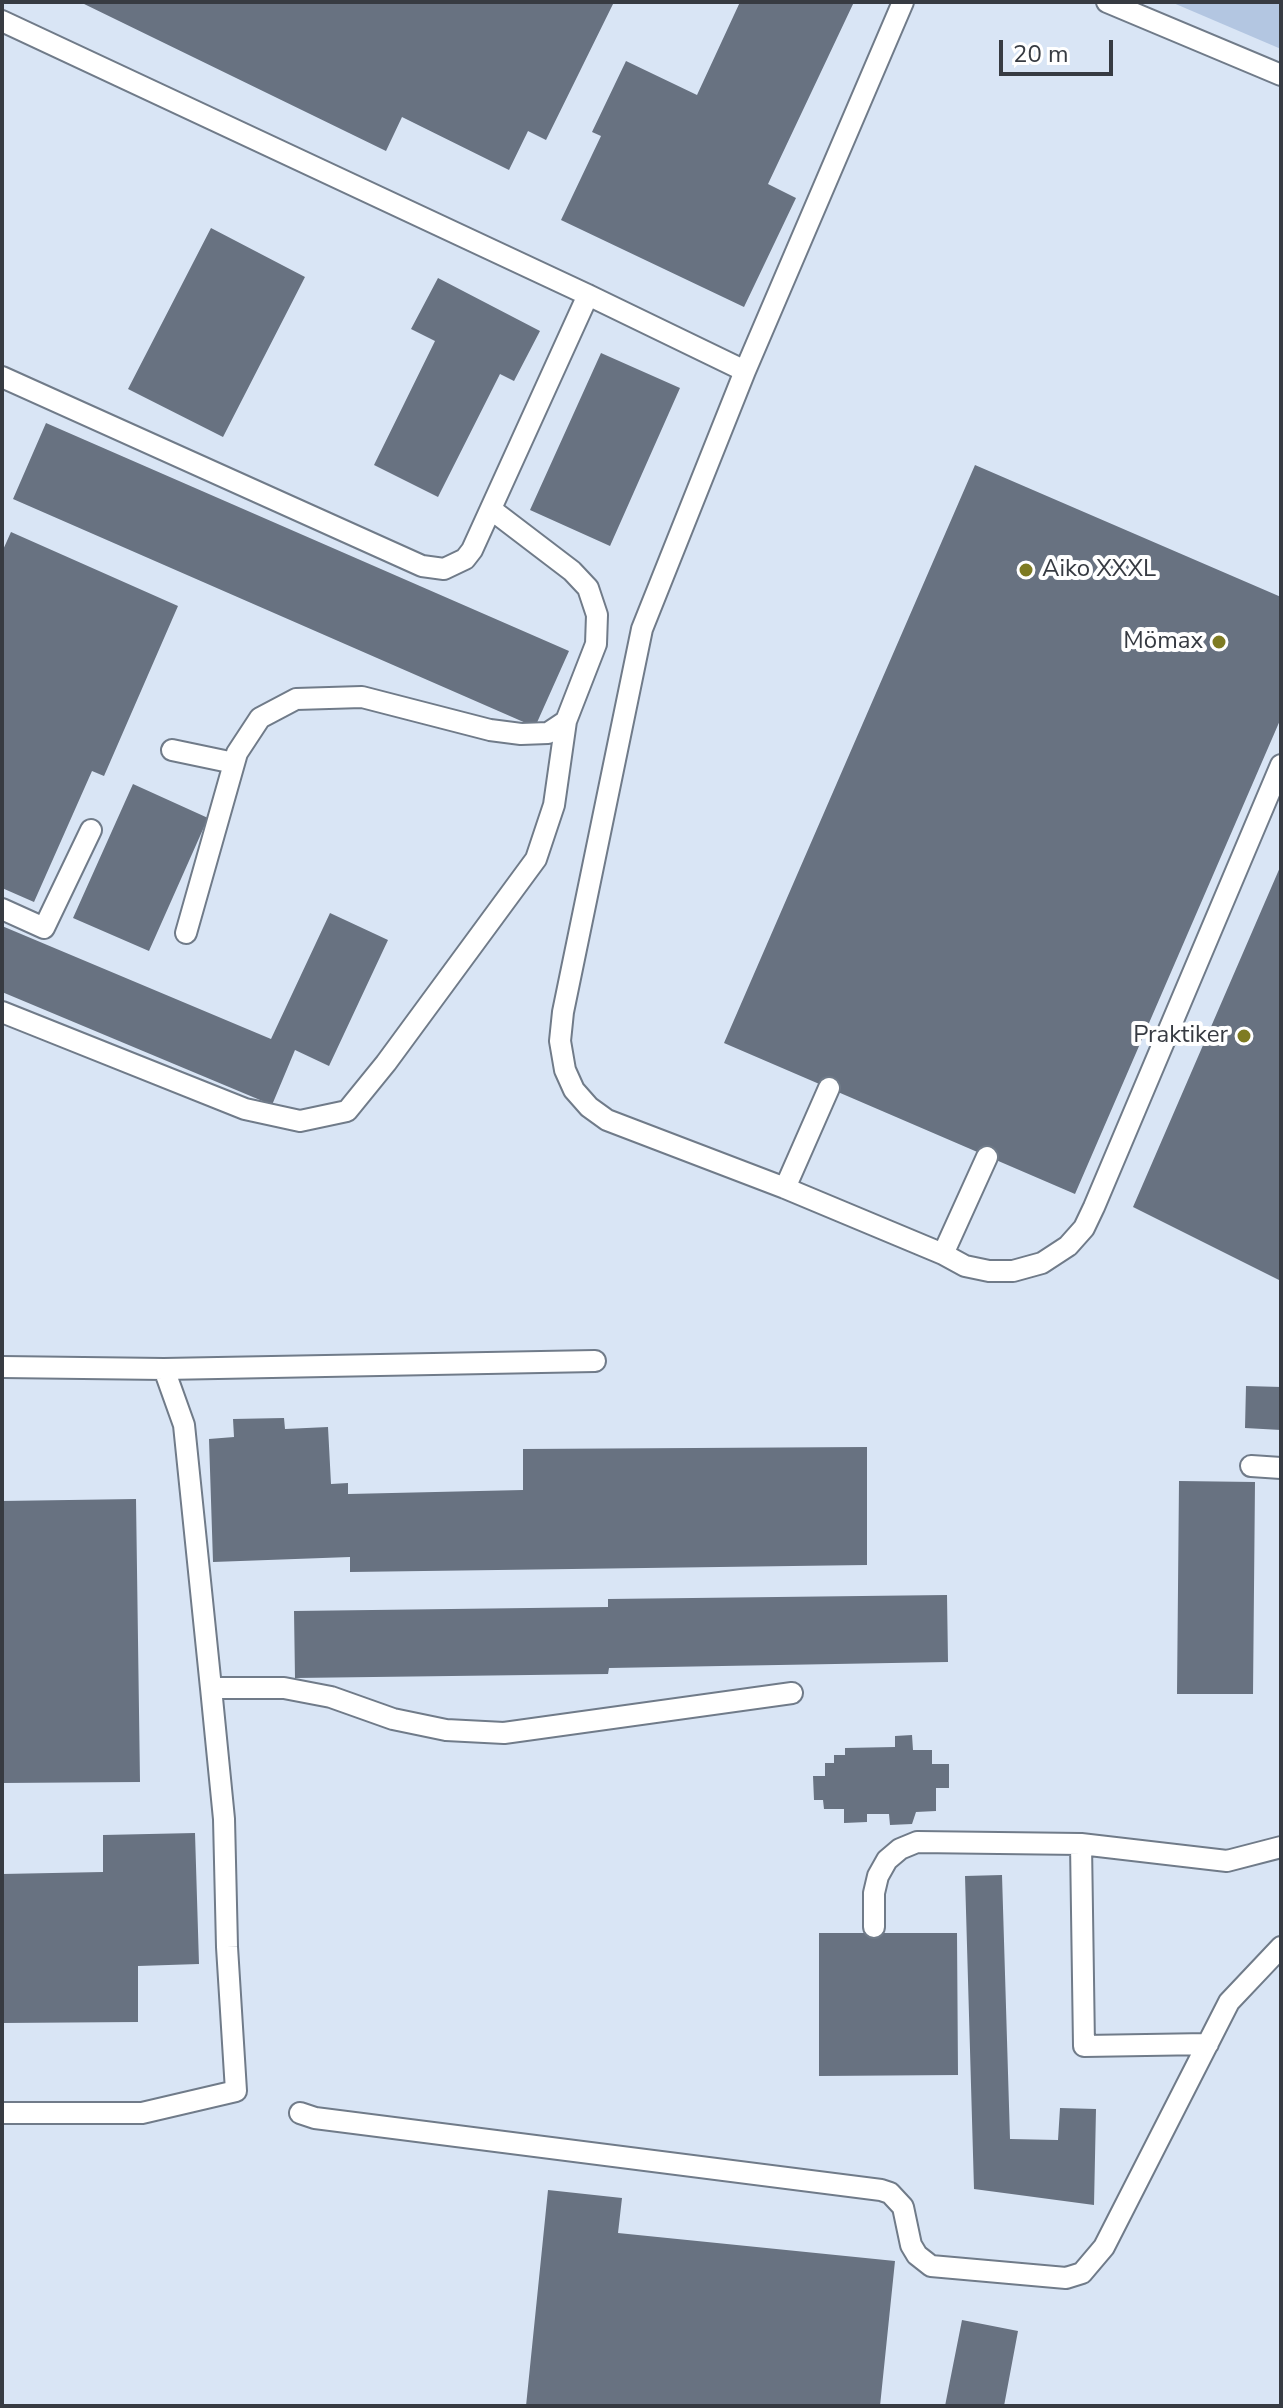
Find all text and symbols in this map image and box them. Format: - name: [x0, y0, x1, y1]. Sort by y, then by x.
- scale bar: [1003, 24, 1117, 74]
- text: 20 m: [1013, 38, 1069, 70]
- place label: Aiko XXXL: [1042, 556, 1156, 584]
- marker: Aiko XXXL: [1017, 561, 1035, 579]
- place label: Mömax: [1123, 628, 1203, 656]
- marker: Mömax: [1210, 633, 1228, 651]
- place label: Praktiker: [1133, 1022, 1228, 1050]
- marker: Praktiker: [1235, 1027, 1253, 1045]

